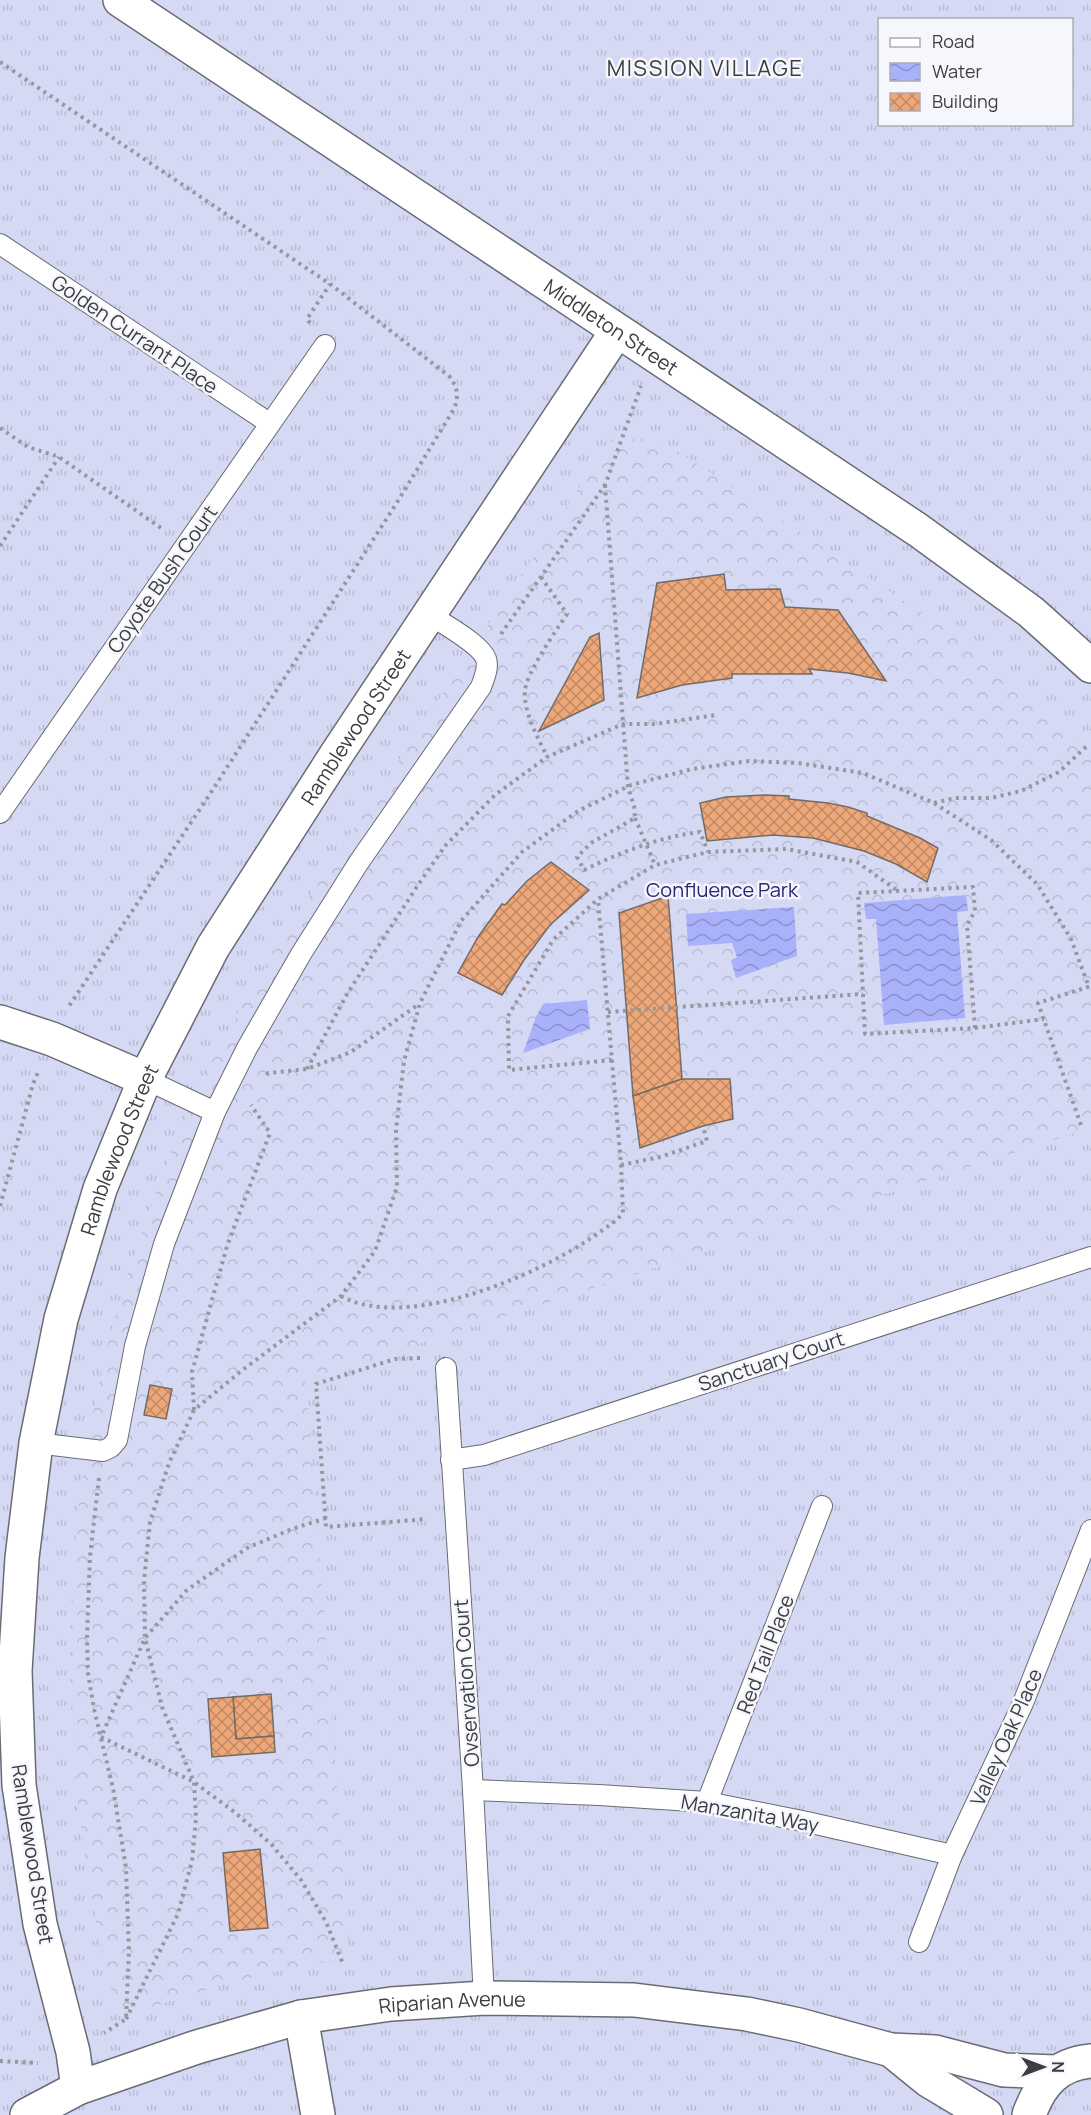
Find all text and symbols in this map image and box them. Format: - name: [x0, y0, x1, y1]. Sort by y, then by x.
- legend: [878, 18, 1073, 126]
- text: Road: [932, 29, 975, 53]
- district label: MISSION VILLAGE: [607, 53, 803, 83]
- text: Water: [932, 59, 982, 83]
- text: Building: [932, 89, 998, 113]
- street label: Golden Currant Place: [47, 268, 223, 400]
- street label: Middleton Street: [539, 272, 684, 381]
- street label: Coyote Bush Court: [101, 500, 223, 658]
- street label: Ramblewood Street: [294, 643, 416, 810]
- park label: Confluence Park: [646, 876, 799, 903]
- street label: Ramblewood Street: [73, 1059, 164, 1238]
- street label: Sanctuary Court: [694, 1325, 848, 1397]
- street label: Red Tail Place: [730, 1591, 800, 1717]
- street label: Ovservation Court: [447, 1598, 485, 1768]
- street label: Valley Oak Place: [964, 1664, 1048, 1810]
- street label: Ramblewood Street: [5, 1762, 61, 1946]
- street label: Manzanita Way: [679, 1788, 821, 1838]
- street label: Riparian Avenue: [377, 1984, 526, 2019]
- north arrow: [1013, 2037, 1073, 2097]
- text: N: [1047, 2061, 1069, 2073]

